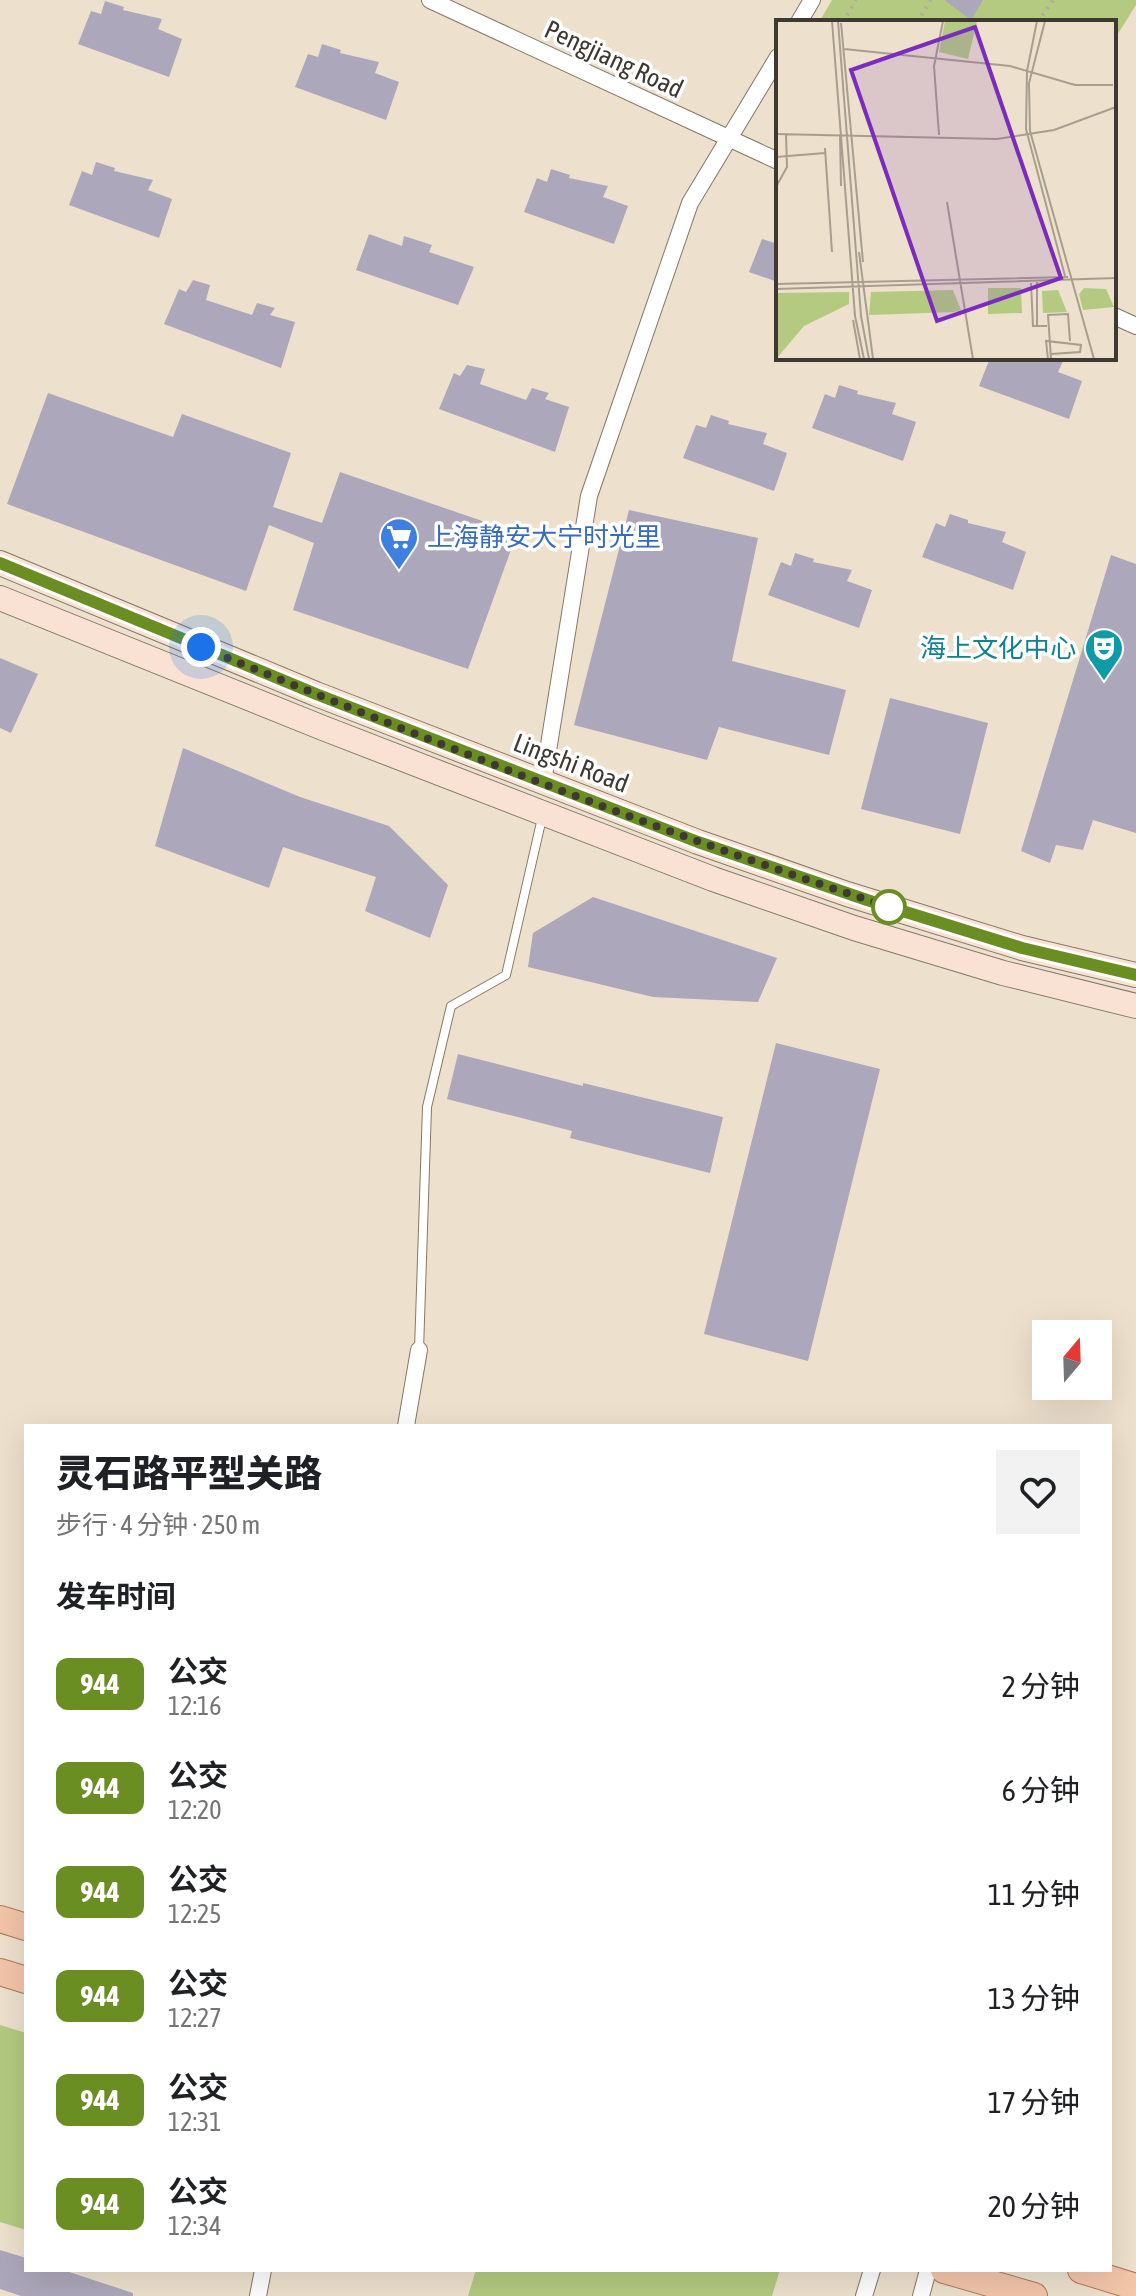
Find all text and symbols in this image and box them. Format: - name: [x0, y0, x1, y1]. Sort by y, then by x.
- street label: Pengjiang Road: [540, 14, 688, 104]
- inset map: [776, 20, 1116, 360]
- supermarket icon: 上海静安大宁时光里: [378, 516, 420, 571]
- place label: 上海静安大宁时光里: [427, 522, 661, 552]
- your location: [181, 627, 221, 667]
- theatre icon: 海上文化中心: [1083, 627, 1125, 682]
- place label: 海上文化中心: [920, 633, 1076, 663]
- street label: Lingshi Road: [509, 727, 633, 799]
- unlabelled marker: [872, 890, 906, 924]
- north arrow: [1032, 1320, 1112, 1400]
- map controls: [1032, 1320, 1112, 1400]
- button: heart: [996, 1450, 1080, 1534]
- text: 灵石路平型关路: [56, 1452, 322, 1495]
- text: 步行 · 4 分钟 · 250 m: [56, 1510, 260, 1540]
- text: 发车时间: [56, 1579, 176, 1613]
- text: 公交: [168, 1654, 228, 1688]
- text: 944: [80, 1668, 120, 1700]
- text: 2 分钟: [1002, 1669, 1080, 1703]
- text: 12:16: [168, 1691, 222, 1721]
- text: 公交: [168, 1758, 228, 1792]
- text: 944: [80, 1772, 120, 1804]
- text: 6 分钟: [1002, 1773, 1080, 1807]
- text: 12:20: [168, 1795, 222, 1825]
- text: 公交: [168, 1862, 228, 1896]
- text: 944: [80, 1876, 120, 1908]
- text: 11 分钟: [988, 1877, 1080, 1911]
- text: 12:25: [168, 1899, 222, 1929]
- text: 公交: [168, 1966, 228, 2000]
- text: 944: [80, 1980, 120, 2012]
- text: 13 分钟: [988, 1981, 1080, 2015]
- text: 12:27: [168, 2003, 222, 2033]
- text: 公交: [168, 2070, 228, 2104]
- text: 944: [80, 2084, 120, 2116]
- text: 17 分钟: [988, 2085, 1080, 2119]
- text: 12:31: [168, 2107, 222, 2137]
- text: 公交: [168, 2174, 228, 2208]
- text: 944: [80, 2188, 120, 2220]
- text: 20 分钟: [988, 2189, 1080, 2223]
- text: 12:34: [168, 2211, 222, 2241]

